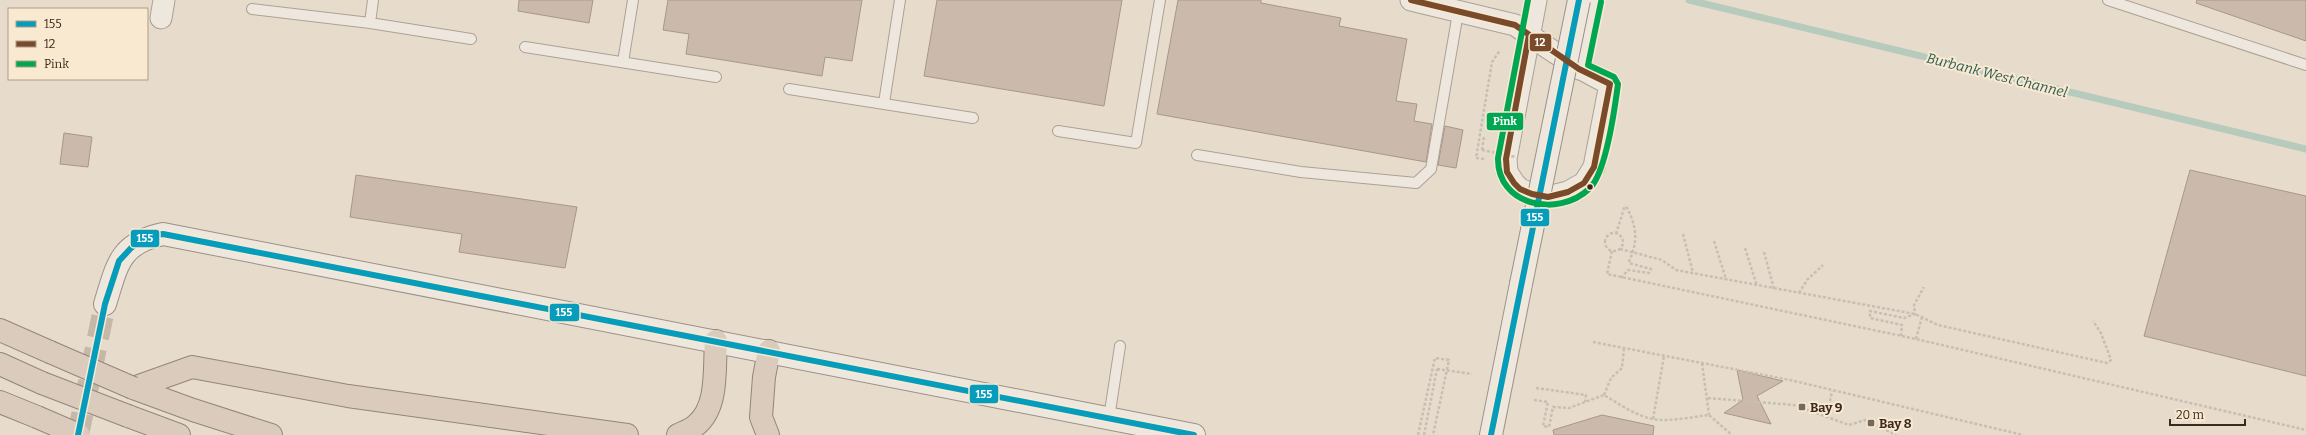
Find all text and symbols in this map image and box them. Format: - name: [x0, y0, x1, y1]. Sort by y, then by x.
- legend: [8, 8, 148, 80]
- text: 155: [44, 17, 62, 31]
- line badge: 12: [1529, 33, 1552, 52]
- text: 12: [1535, 36, 1545, 49]
- text: 12: [44, 37, 55, 51]
- water label: Burbank West Channel: [1925, 50, 2069, 101]
- text: Pink: [44, 57, 69, 71]
- line badge: Pink: [1486, 112, 1524, 131]
- text: Pink: [1493, 115, 1517, 128]
- unlabelled marker: [1585, 182, 1595, 192]
- line badge: 155: [1520, 208, 1550, 227]
- text: 155: [1527, 211, 1543, 224]
- line badge: 155: [130, 229, 160, 248]
- text: 155: [137, 232, 153, 245]
- line badge: 155: [549, 303, 580, 322]
- text: 155: [556, 306, 572, 319]
- line badge: 155: [969, 384, 999, 404]
- text: 155: [976, 388, 992, 401]
- place label: Bay 9: [1810, 400, 1843, 415]
- scale bar: [2170, 401, 2245, 427]
- marker: Bay 9: [1797, 402, 1807, 412]
- text: 20 m: [2176, 408, 2205, 422]
- place label: Bay 8: [1879, 416, 1912, 431]
- marker: Bay 8: [1866, 418, 1876, 428]

